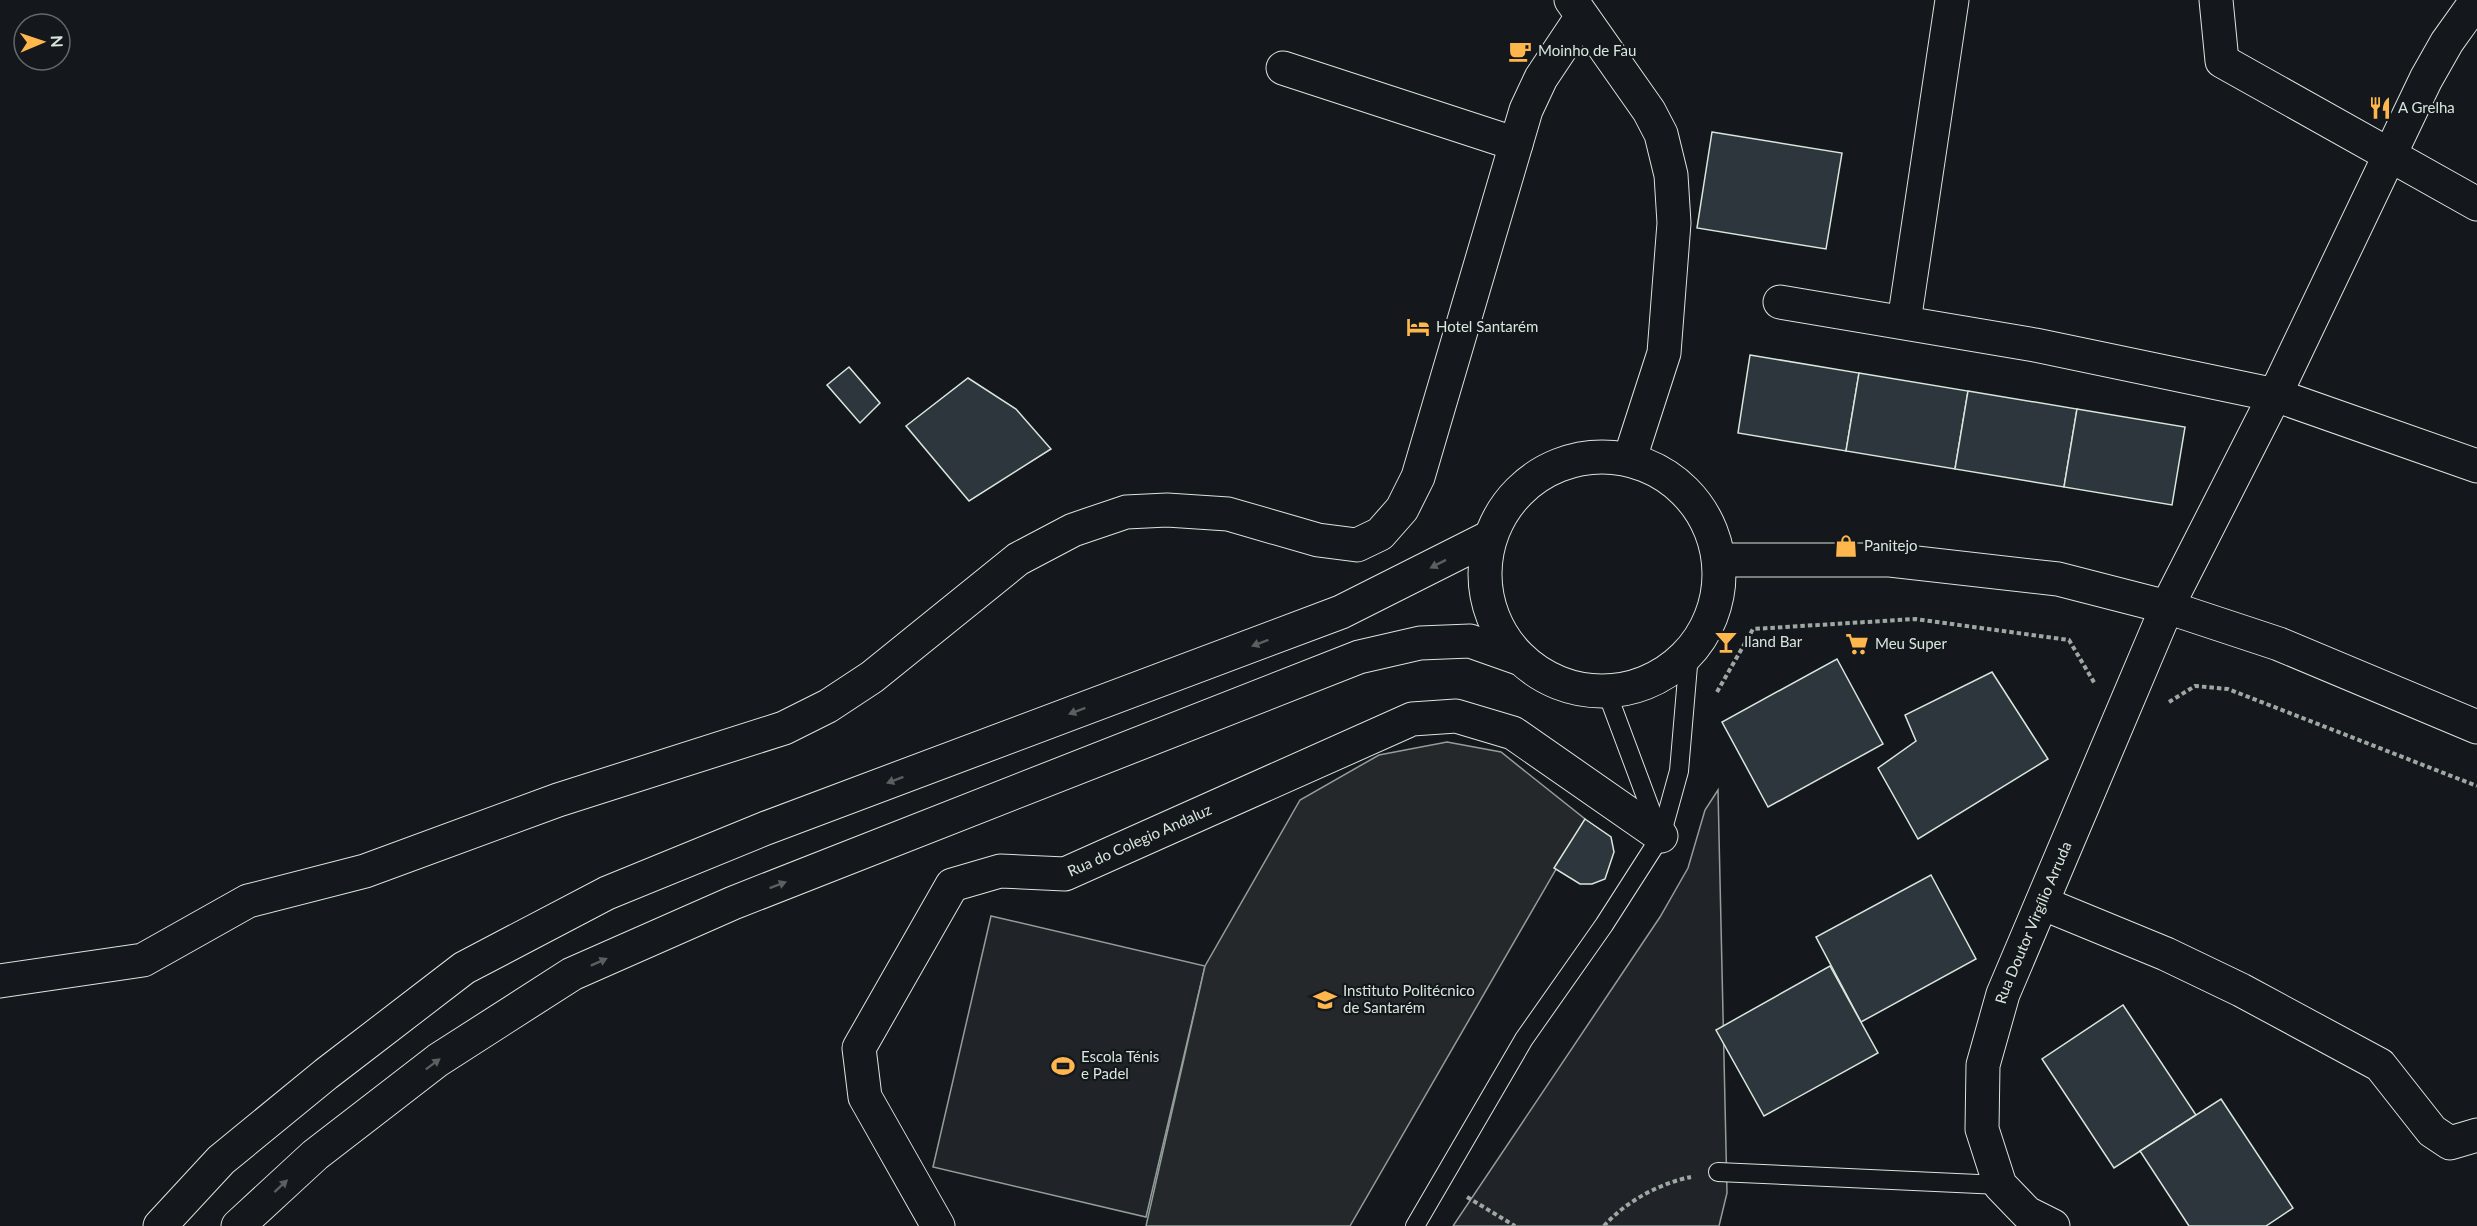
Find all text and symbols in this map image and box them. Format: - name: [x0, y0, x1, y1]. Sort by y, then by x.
- north arrow: [12, 12, 72, 72]
- text: N: [48, 35, 67, 48]
- cafe icon: Moinho de Fau: [1507, 38, 1533, 64]
- place label: Moinho de Fau: [1538, 41, 1636, 59]
- restaurant icon: A Grelha: [2367, 95, 2393, 121]
- place label: A Grelha: [2398, 98, 2455, 116]
- hotel icon: Hotel Santarém: [1405, 314, 1431, 340]
- place label: Hotel Santarém: [1436, 317, 1538, 335]
- shop icon: Panitejo: [1833, 533, 1859, 559]
- place label: Panitejo: [1864, 536, 1918, 554]
- one-way arrow: [1429, 559, 1447, 569]
- bar icon: Iland Bar: [1713, 629, 1739, 655]
- supermarket icon: Meu Super: [1844, 631, 1870, 657]
- place label: Iland Bar: [1744, 632, 1803, 650]
- place label: Meu Super: [1875, 634, 1947, 652]
- one-way arrow: [1251, 638, 1269, 648]
- one-way arrow: [1068, 707, 1086, 716]
- one-way arrow: [885, 775, 903, 785]
- street label: Rua do Colegio Andaluz: [1064, 800, 1214, 880]
- street label: Rua Doutor Virgílio Arruda: [1991, 839, 2075, 1006]
- one-way arrow: [769, 880, 787, 889]
- one-way arrow: [591, 958, 608, 967]
- place label: Instituto Politécnico de Santarém: [1343, 981, 1475, 1016]
- school or university icon: Instituto Politécnico de Santarém: [1312, 987, 1338, 1013]
- place label: Escola Ténis e Padel: [1081, 1047, 1159, 1082]
- sports icon: Escola Ténis e Padel: [1050, 1053, 1076, 1079]
- one-way arrow: [426, 1059, 441, 1071]
- one-way arrow: [274, 1179, 289, 1193]

